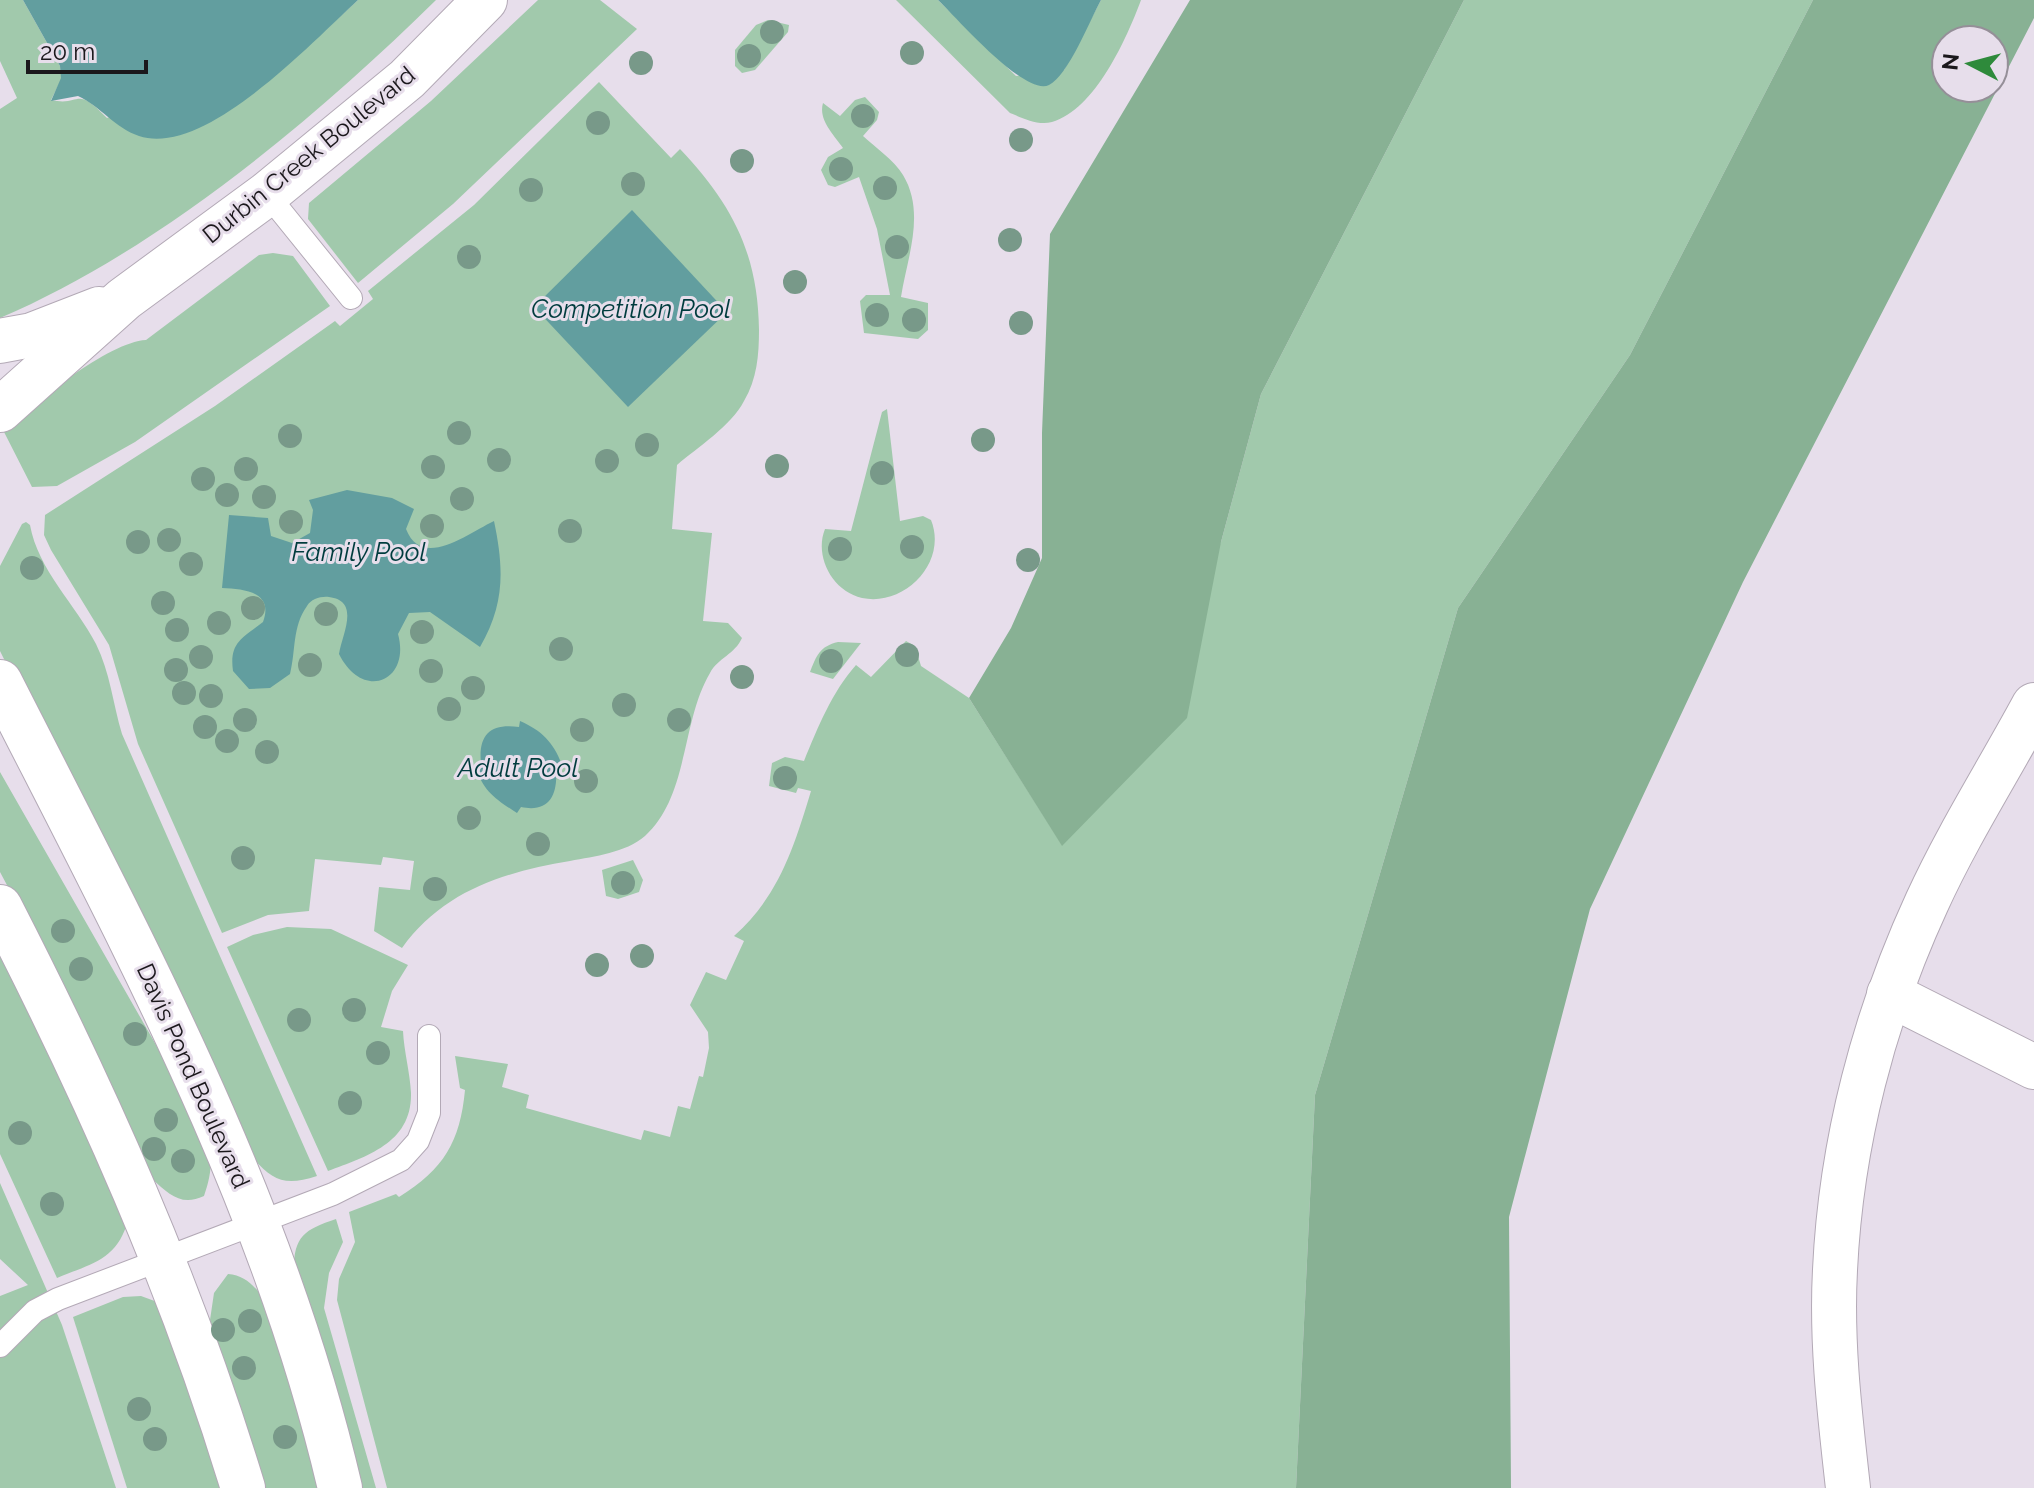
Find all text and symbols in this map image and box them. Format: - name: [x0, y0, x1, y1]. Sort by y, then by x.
- scale bar: [28, 24, 146, 74]
- north arrow: [1930, 24, 2010, 104]
- text: 20 m: [40, 37, 95, 66]
- text: N: [1936, 52, 1964, 72]
- street label: Durbin Creek Boulevard: [197, 60, 421, 249]
- water label: Competition Pool: [531, 294, 731, 324]
- water label: Family Pool: [292, 537, 427, 567]
- water label: Adult Pool: [456, 753, 578, 783]
- street label: Davis Pond Boulevard: [131, 959, 256, 1193]

